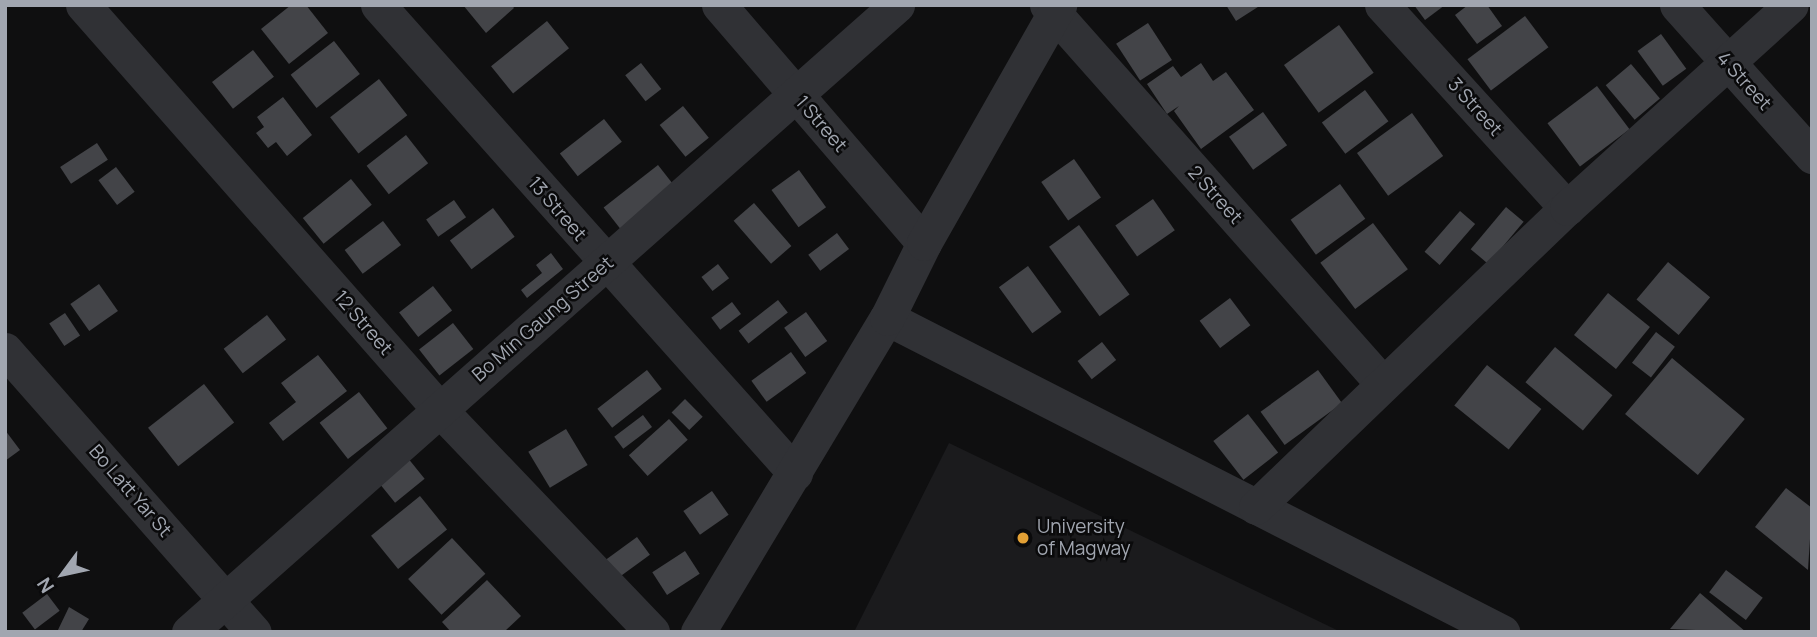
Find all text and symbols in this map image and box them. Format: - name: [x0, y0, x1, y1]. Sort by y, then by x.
- street label: 4 Street: [1712, 47, 1776, 115]
- street label: 3 Street: [1443, 73, 1507, 141]
- street label: 1 Street: [790, 91, 852, 157]
- street label: 2 Street: [1183, 161, 1247, 229]
- street label: 13 Street: [523, 172, 591, 246]
- street label: Bo Min Gaung Street: [468, 251, 618, 387]
- street label: 12 Street: [329, 286, 397, 360]
- street label: Bo Latt Yar St: [84, 440, 176, 542]
- place label: University of Magway: [1037, 516, 1131, 560]
- marker: University of Magway: [1015, 530, 1031, 546]
- north arrow: [28, 539, 98, 609]
- text: N: [31, 573, 60, 598]

